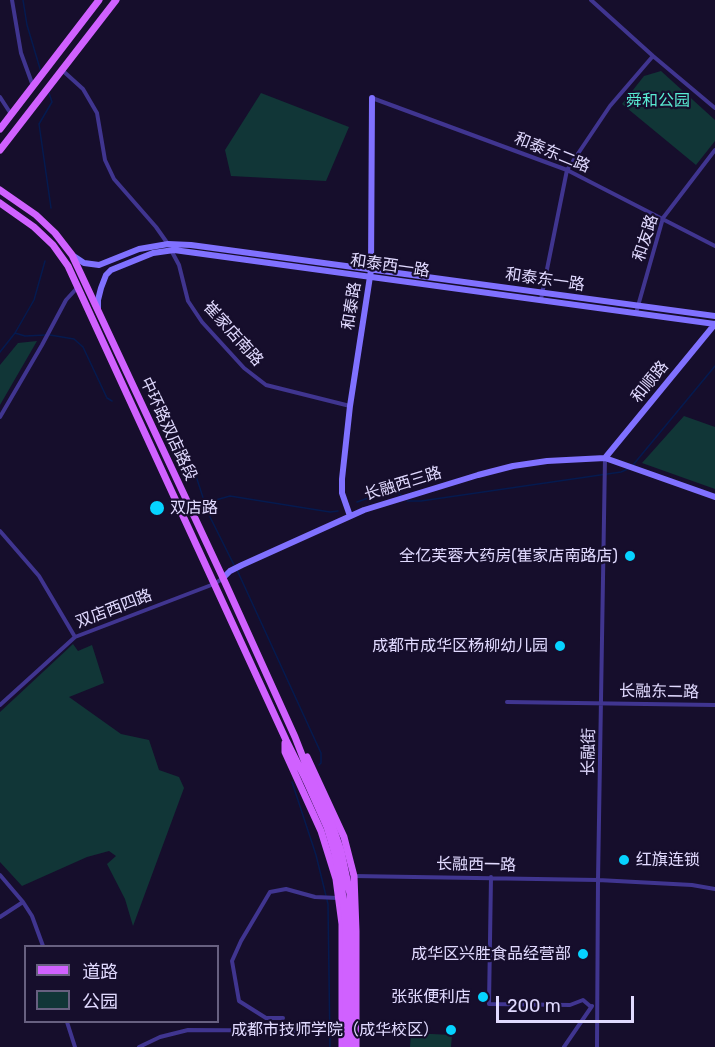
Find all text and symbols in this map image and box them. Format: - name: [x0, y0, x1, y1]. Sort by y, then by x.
- park label: 舜和公园: [626, 91, 690, 111]
- street label: 和泰东二路: [511, 129, 593, 177]
- street label: 和友路: [629, 212, 663, 264]
- street label: 和泰西一路: [349, 251, 431, 281]
- street label: 和泰东一路: [504, 265, 586, 295]
- street label: 和泰路: [339, 281, 365, 331]
- street label: 崔家店南路: [199, 298, 267, 370]
- street label: 和顺路: [627, 357, 673, 407]
- street label: 中环路双店路段: [136, 374, 200, 484]
- street label: 长融西三路: [362, 463, 444, 505]
- place label: 双店路: [170, 498, 218, 518]
- marker: 双店路: [148, 499, 166, 517]
- place label: 全亿芙蓉大药房(崔家店南路店): [399, 546, 618, 566]
- marker: 全亿芙蓉大药房(崔家店南路店): [623, 549, 637, 563]
- street label: 双店西四路: [73, 586, 155, 632]
- place label: 成都市成华区杨柳幼儿园: [372, 636, 548, 656]
- marker: 成都市成华区杨柳幼儿园: [553, 639, 567, 653]
- street label: 长融东二路: [619, 682, 699, 702]
- street label: 长融街: [579, 728, 599, 776]
- place label: 红旗连锁: [636, 850, 700, 870]
- marker: 红旗连锁: [617, 853, 631, 867]
- street label: 长融西一路: [436, 855, 516, 875]
- place label: 成华区兴胜食品经营部: [411, 944, 571, 964]
- legend: [24, 945, 219, 1023]
- marker: 成华区兴胜食品经营部: [576, 947, 590, 961]
- text: 道路: [82, 961, 118, 983]
- scale bar: [499, 984, 637, 1022]
- place label: 张张便利店: [391, 987, 471, 1007]
- marker: 张张便利店: [476, 990, 490, 1004]
- text: 公园: [82, 991, 118, 1013]
- text: 200 m: [507, 995, 561, 1017]
- place label: 成都市技师学院（成华校区）: [231, 1020, 439, 1040]
- marker: 成都市技师学院（成华校区）: [444, 1023, 458, 1037]

